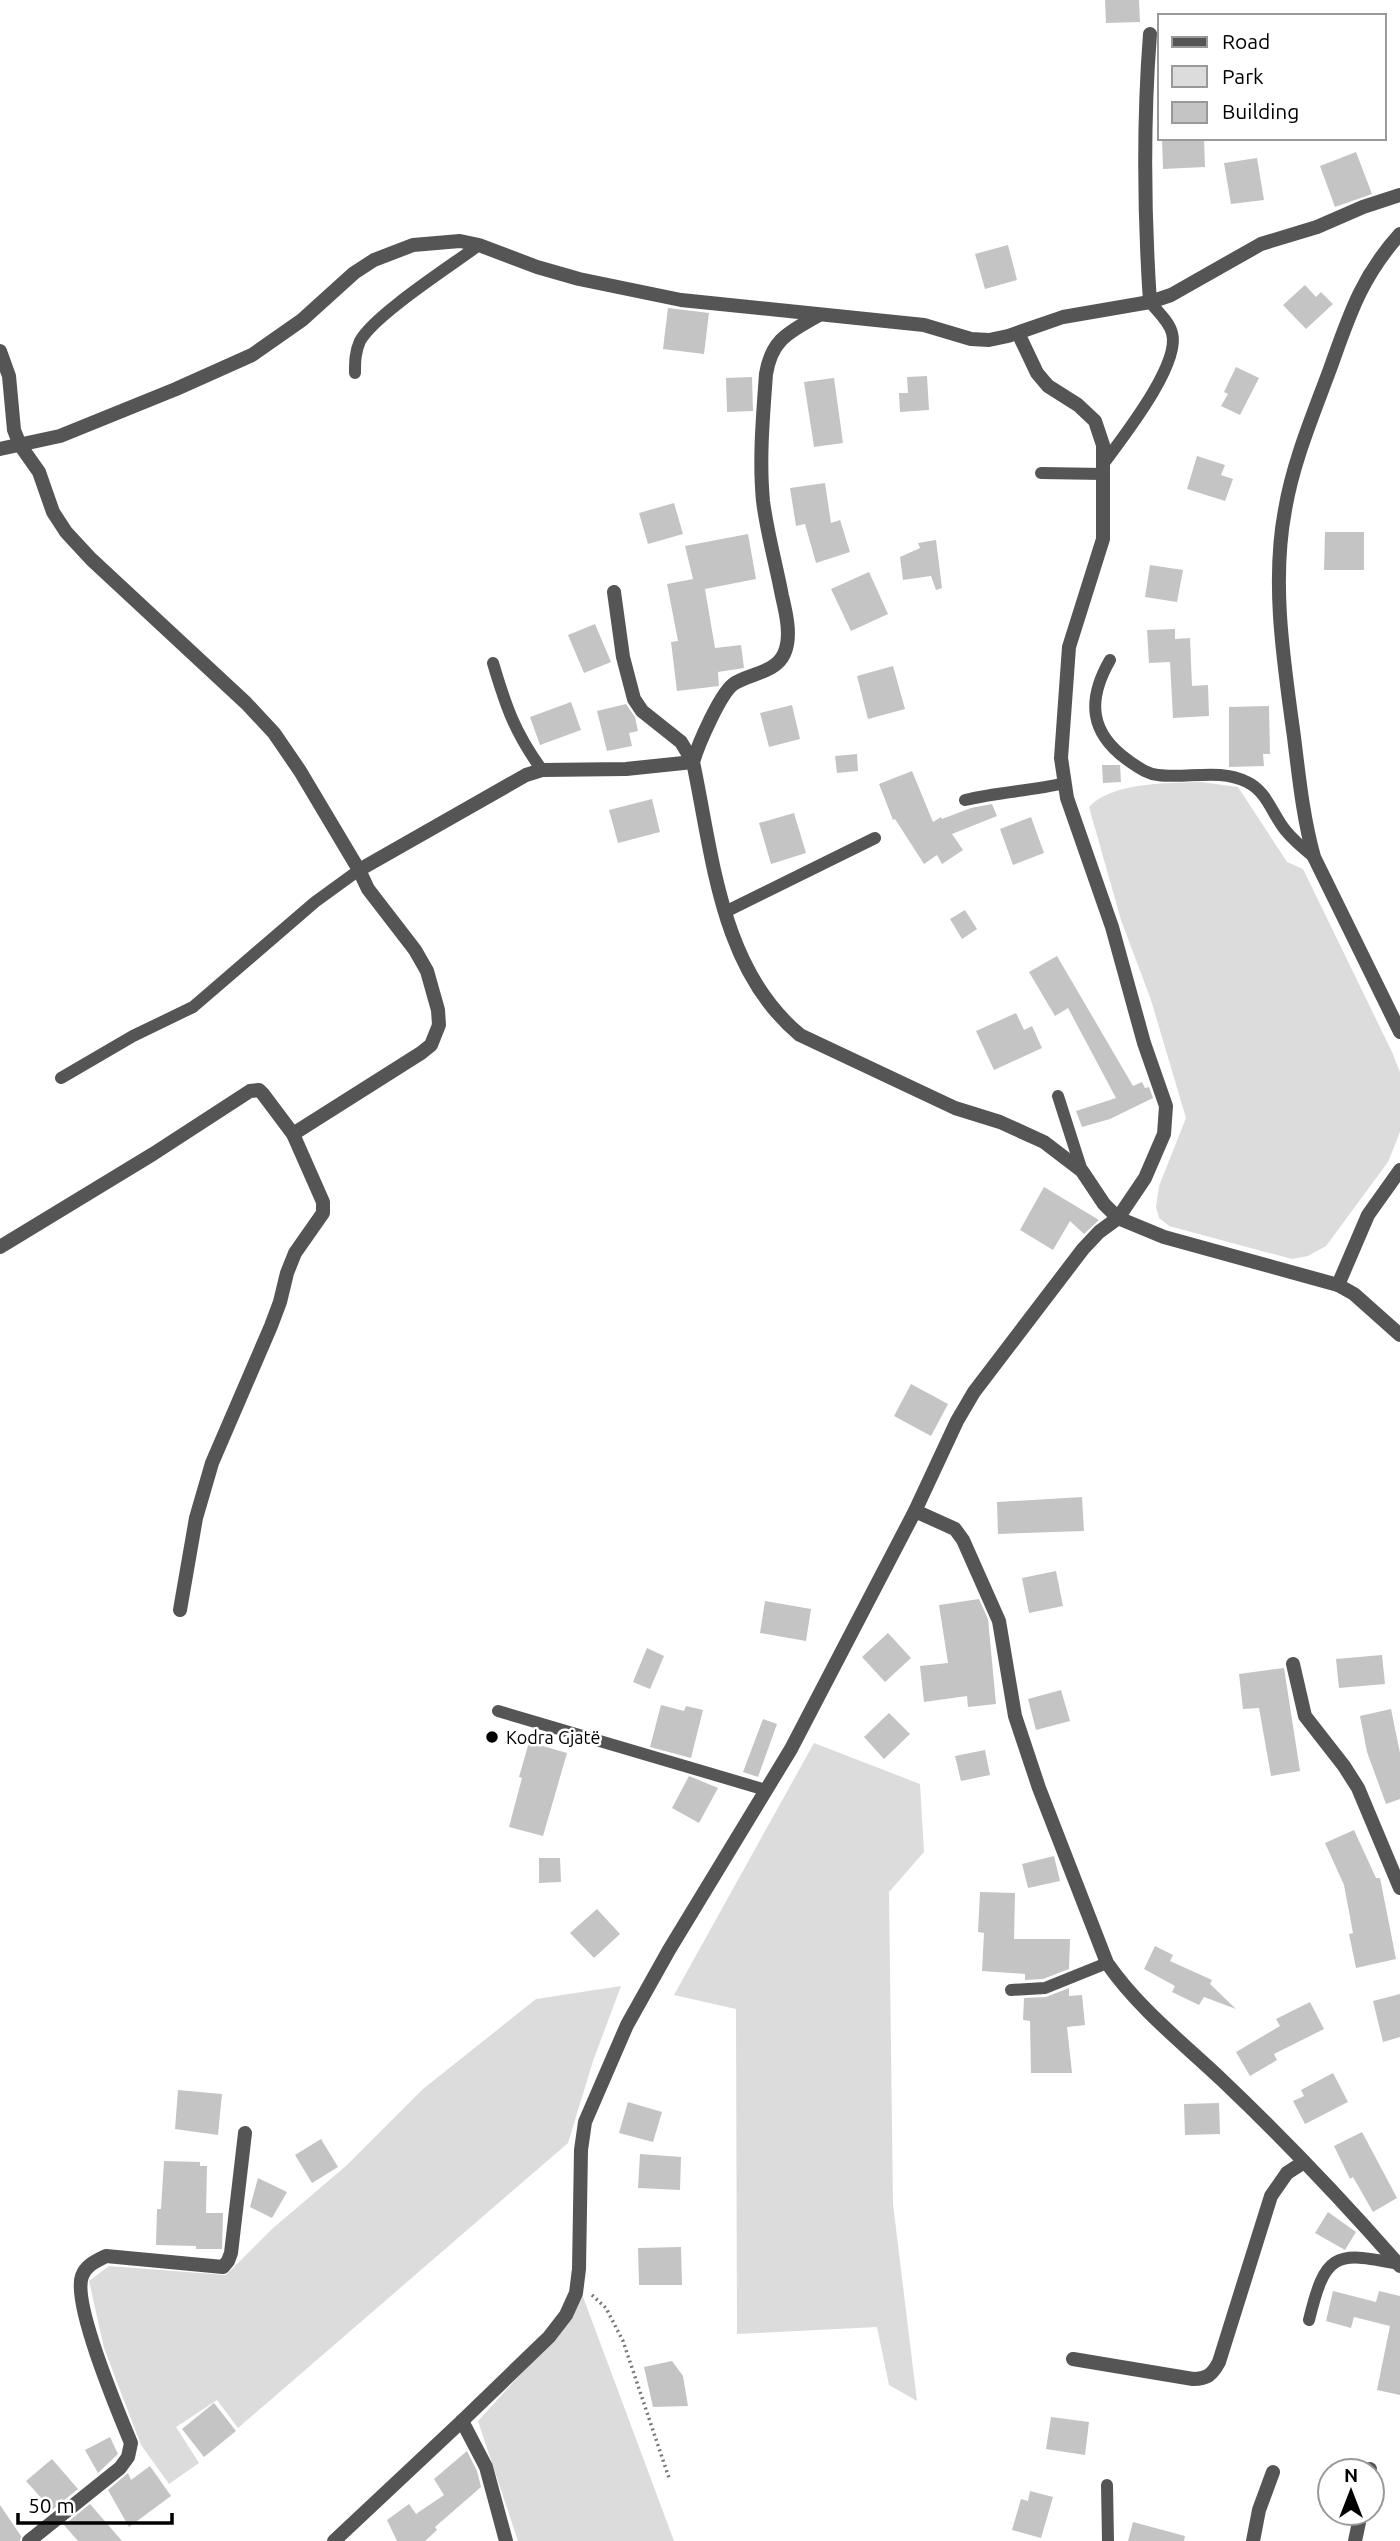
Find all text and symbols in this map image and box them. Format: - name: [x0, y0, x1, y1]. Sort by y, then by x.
- legend: [1158, 14, 1386, 140]
- text: Road: [1222, 29, 1270, 53]
- text: Park: [1222, 64, 1264, 88]
- text: Building: [1222, 99, 1299, 123]
- place label: Kodra Gjatë: [506, 1727, 601, 1747]
- marker: Kodra Gjatë: [484, 1729, 500, 1745]
- north arrow: [1316, 2457, 1386, 2527]
- text: N: [1344, 2464, 1358, 2486]
- scale bar: [18, 2482, 172, 2526]
- text: 50 m: [28, 2493, 75, 2517]

